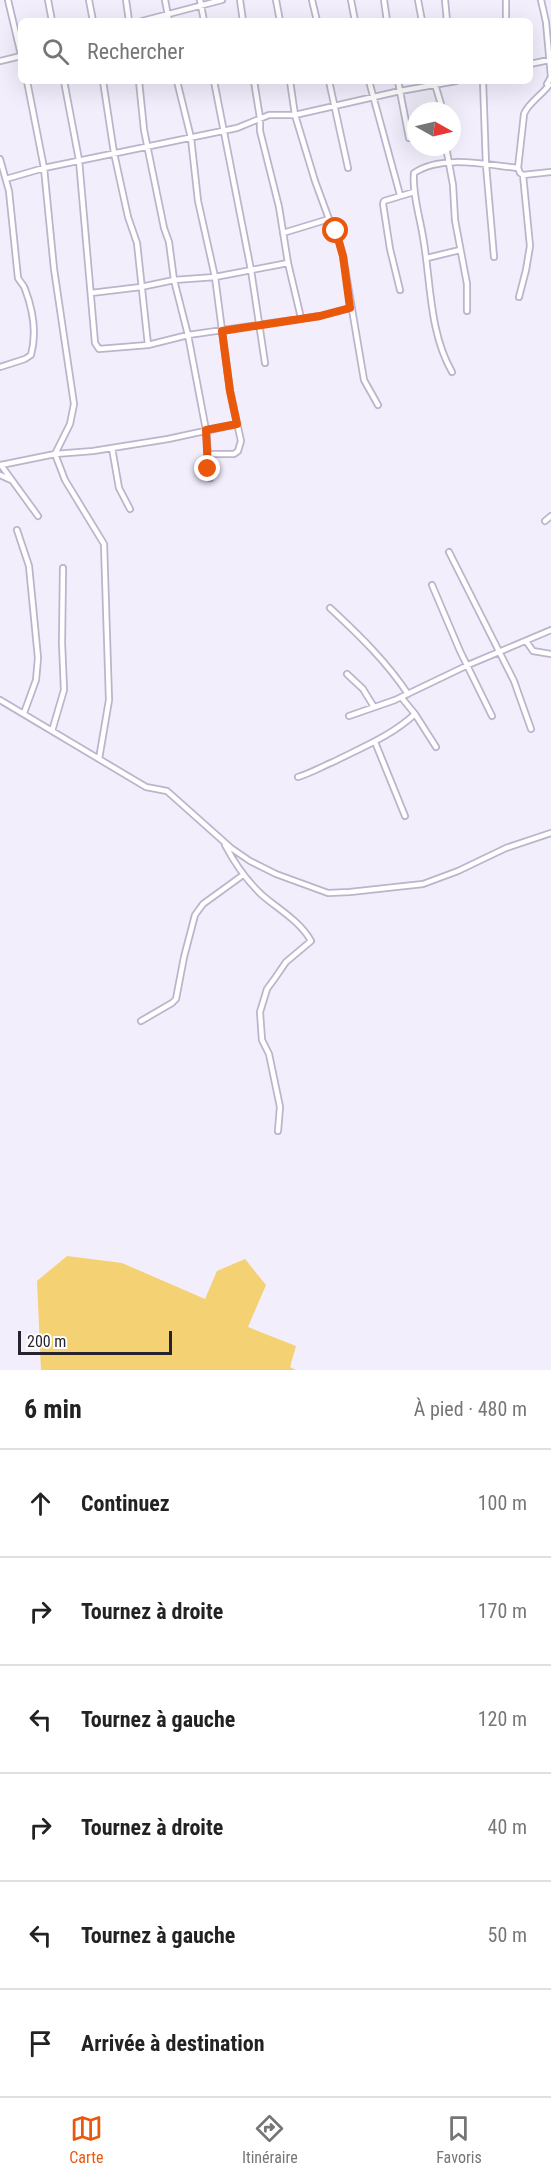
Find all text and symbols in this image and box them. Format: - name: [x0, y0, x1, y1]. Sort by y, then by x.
- search box: [18, 18, 533, 84]
- icon: search: [39, 35, 72, 68]
- text: Rechercher: [87, 39, 184, 64]
- north arrow: [407, 102, 461, 156]
- route start: [322, 217, 348, 243]
- route end: [194, 455, 220, 481]
- scale bar: [18, 1328, 172, 1356]
- text: 200 m: [27, 1332, 66, 1351]
- text: 6 min: [24, 1394, 82, 1424]
- text: À pied · 480 m: [414, 1397, 527, 1421]
- icon: ahead: [24, 1487, 57, 1520]
- text: Continuez: [81, 1491, 170, 1516]
- text: 100 m: [478, 1491, 527, 1515]
- icon: right: [24, 1595, 57, 1628]
- text: Tournez à droite: [81, 1599, 223, 1624]
- text: 170 m: [478, 1599, 527, 1623]
- icon: left: [24, 1703, 57, 1736]
- text: Tournez à gauche: [81, 1707, 235, 1732]
- text: 120 m: [478, 1707, 527, 1731]
- icon: right: [24, 1811, 57, 1844]
- text: Tournez à droite: [81, 1815, 223, 1840]
- text: 40 m: [488, 1815, 527, 1839]
- icon: left: [24, 1919, 57, 1952]
- text: Tournez à gauche: [81, 1923, 235, 1948]
- text: 50 m: [488, 1923, 527, 1947]
- icon: arrive: [24, 2027, 57, 2060]
- text: Arrivée à destination: [81, 2031, 265, 2056]
- tab: Carte: [69, 2112, 103, 2167]
- tab: Itinéraire: [242, 2112, 298, 2167]
- tab: Favoris: [436, 2112, 482, 2167]

